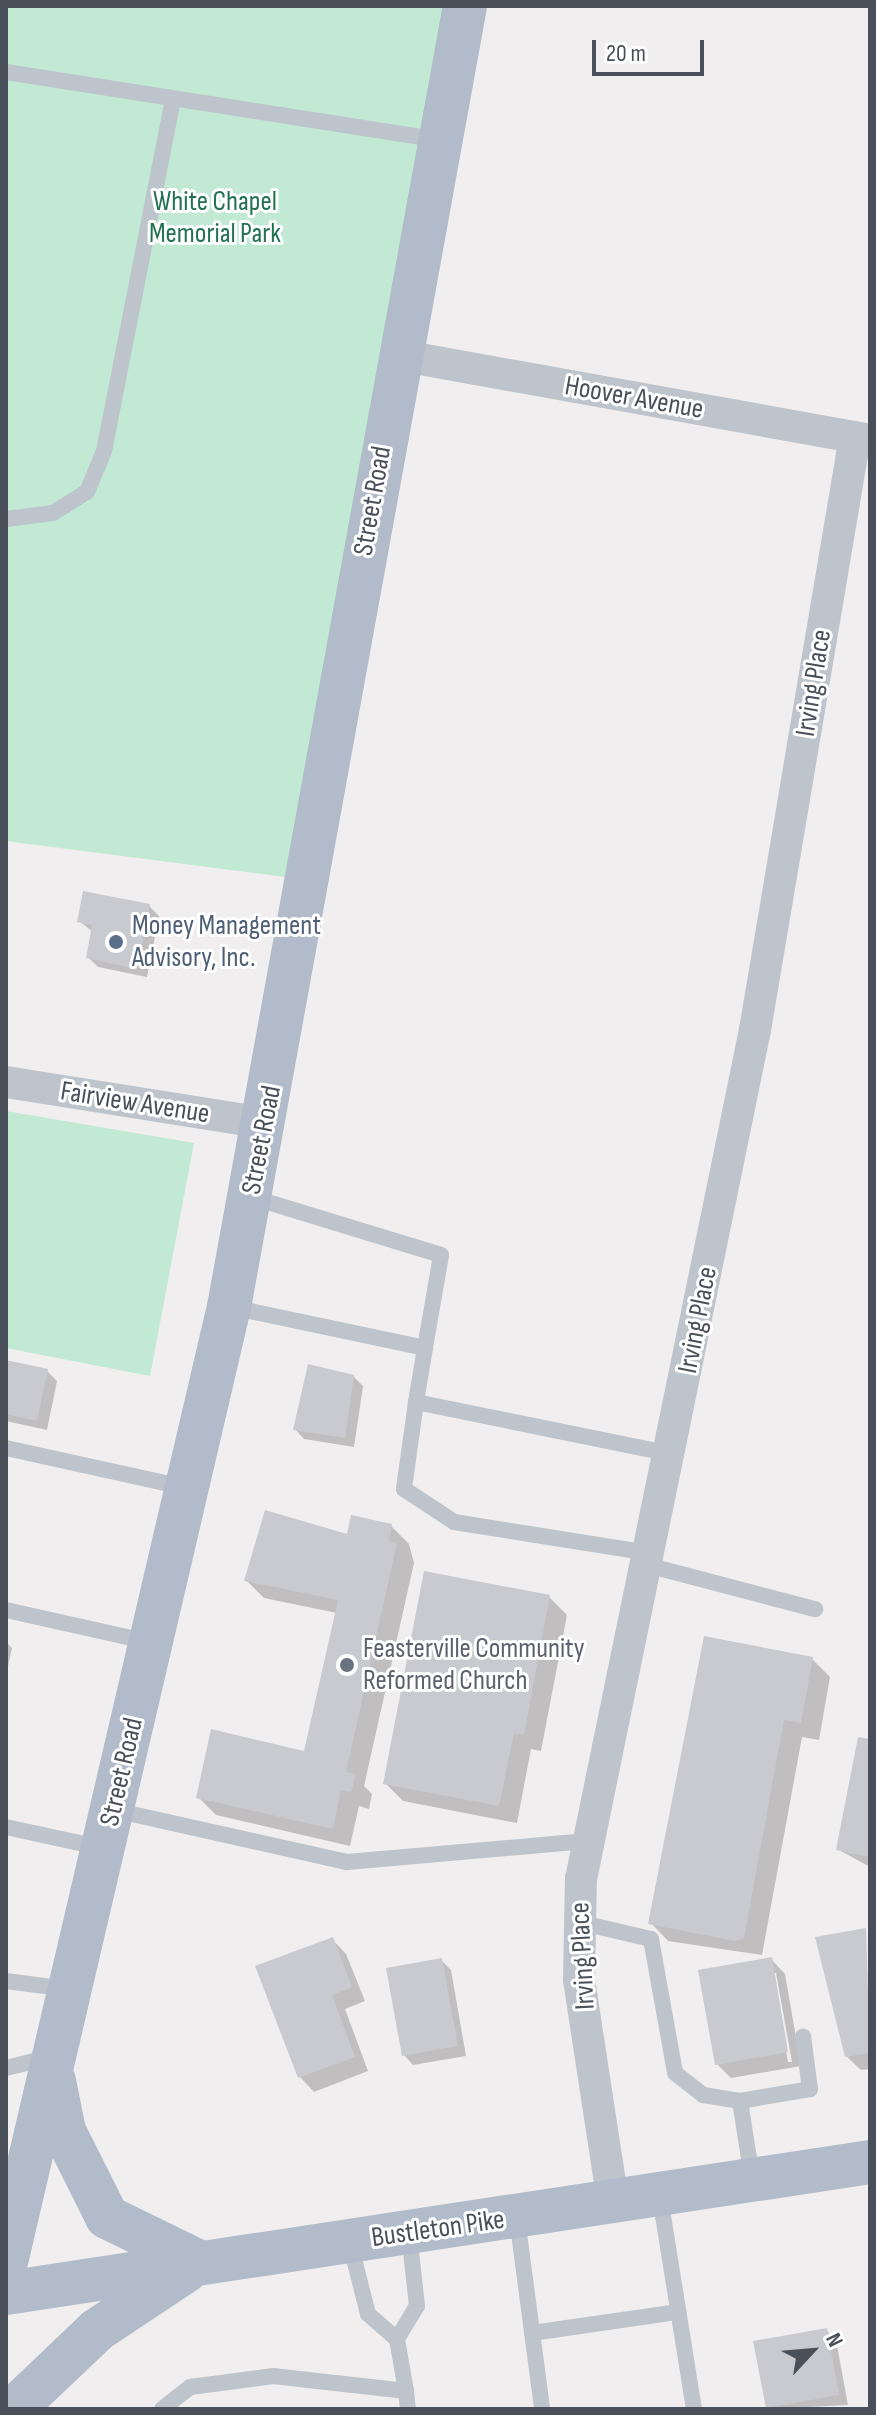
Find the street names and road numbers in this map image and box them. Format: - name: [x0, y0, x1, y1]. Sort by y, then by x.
- street label: Hoover Avenue: [562, 369, 706, 427]
- street label: Street Road: [347, 444, 399, 558]
- street label: Irving Place: [789, 627, 839, 739]
- street label: Fairview Avenue: [58, 1075, 212, 1131]
- street label: Street Road: [235, 1083, 289, 1197]
- street label: Irving Place: [671, 1264, 725, 1376]
- street label: Street Road: [93, 1715, 151, 1829]
- street label: Irving Place: [563, 1901, 603, 2011]
- street label: Bustleton Pike: [369, 2203, 507, 2255]

